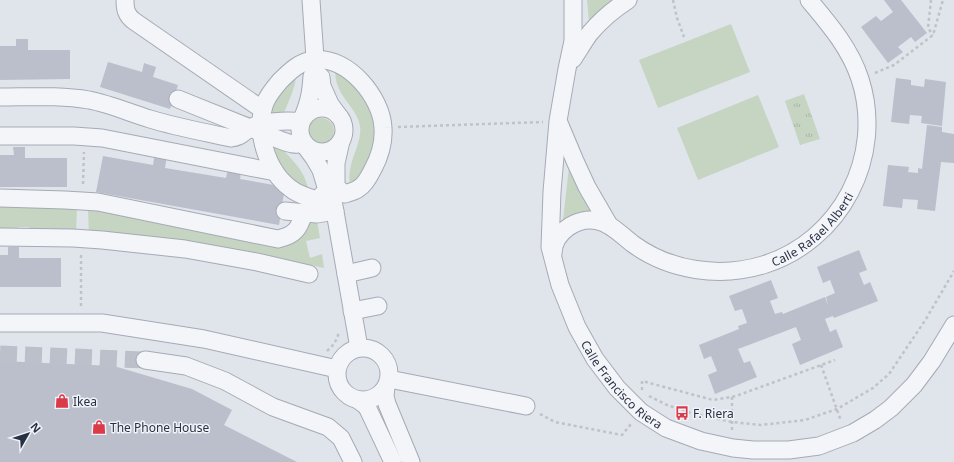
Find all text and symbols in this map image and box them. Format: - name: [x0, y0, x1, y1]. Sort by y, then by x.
- street label: Calle Rafael Alberti: [769, 189, 857, 270]
- street label: Calle Francisco Riera: [577, 337, 666, 432]
- shop icon: Ikea: [54, 393, 70, 409]
- place label: Ikea: [73, 393, 97, 410]
- bus stop icon: F. Riera: [674, 405, 690, 421]
- place label: F. Riera: [693, 405, 734, 422]
- north arrow: [8, 414, 48, 454]
- text: N: [28, 419, 45, 436]
- shop icon: The Phone House: [91, 419, 107, 435]
- place label: The Phone House: [110, 419, 210, 436]

